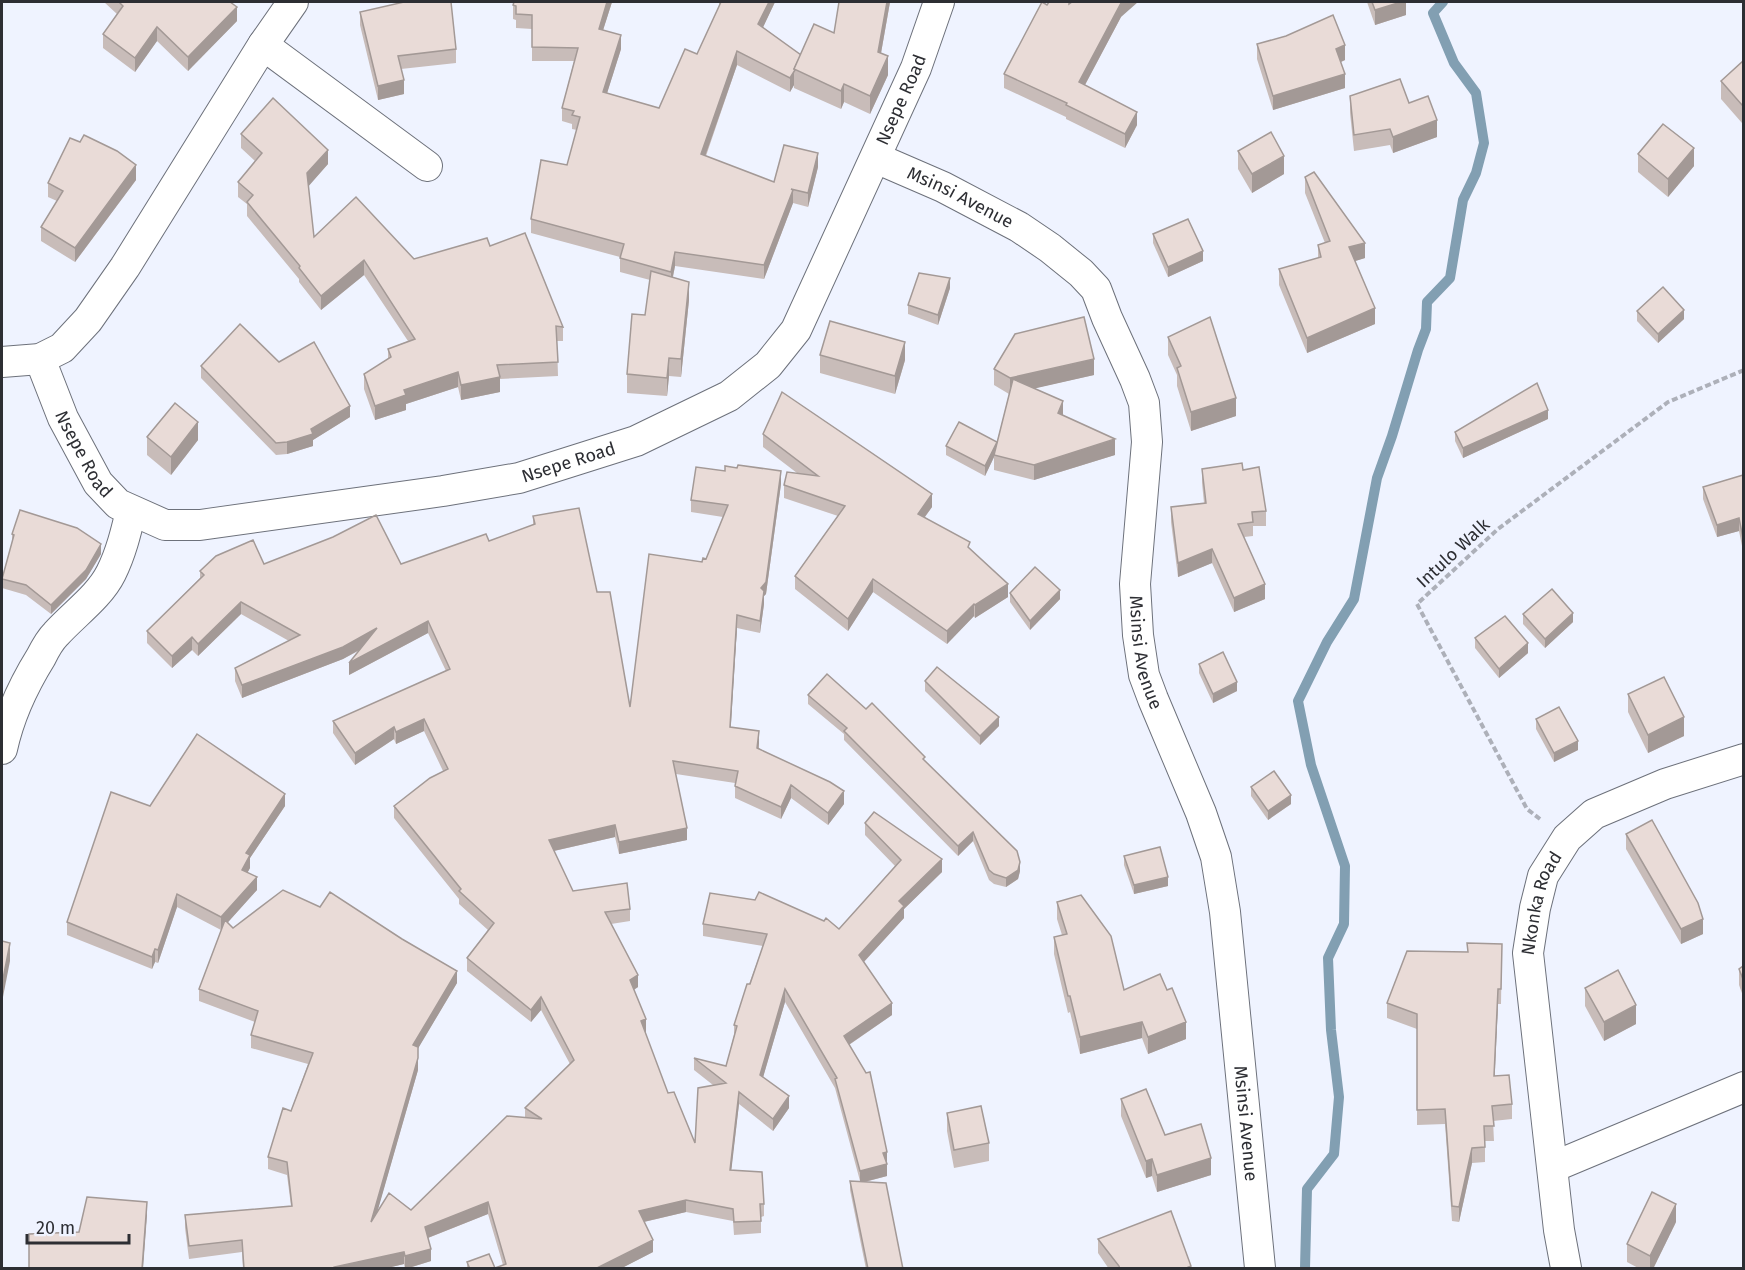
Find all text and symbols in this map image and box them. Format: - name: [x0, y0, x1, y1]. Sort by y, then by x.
- street label: Nsepe Road: [871, 51, 931, 149]
- street label: Msinsi Avenue: [904, 162, 1017, 233]
- street label: Nsepe Road: [50, 407, 117, 503]
- street label: Nsepe Road: [519, 437, 618, 488]
- street label: Intulo Walk: [1412, 513, 1495, 592]
- street label: Msinsi Avenue: [1125, 595, 1167, 713]
- street label: Nkonka Road: [1517, 847, 1567, 957]
- street label: Msinsi Avenue: [1229, 1065, 1262, 1182]
- scale bar: [27, 1207, 129, 1245]
- text: 20 m: [36, 1217, 75, 1239]

